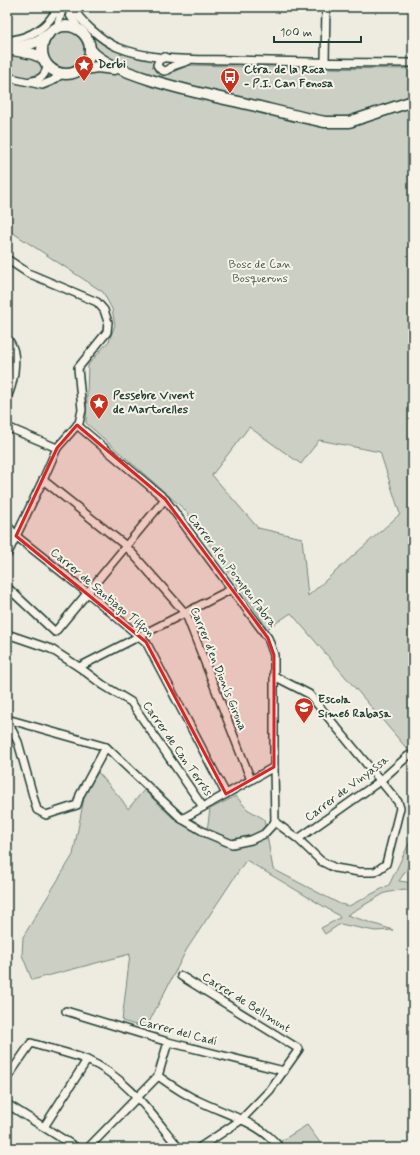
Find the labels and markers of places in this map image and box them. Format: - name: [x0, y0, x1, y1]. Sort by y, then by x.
- place icon: Derbi: [73, 54, 95, 82]
- place label: Derbi: [98, 57, 126, 73]
- place label: Ctra. de la Roca - P.I. Can Fenosa: [244, 62, 333, 92]
- bus stop icon: Ctra. de la Roca - P.I. Can Fenosa: [219, 66, 241, 94]
- place label: Pessebre Vivent de Martorelles: [113, 388, 195, 418]
- place icon: Pessebre Vivent de Martorelles: [88, 392, 110, 420]
- place label: Escola Simeó Rabasa: [318, 692, 391, 722]
- school or university icon: Escola Simeó Rabasa: [293, 696, 315, 724]

